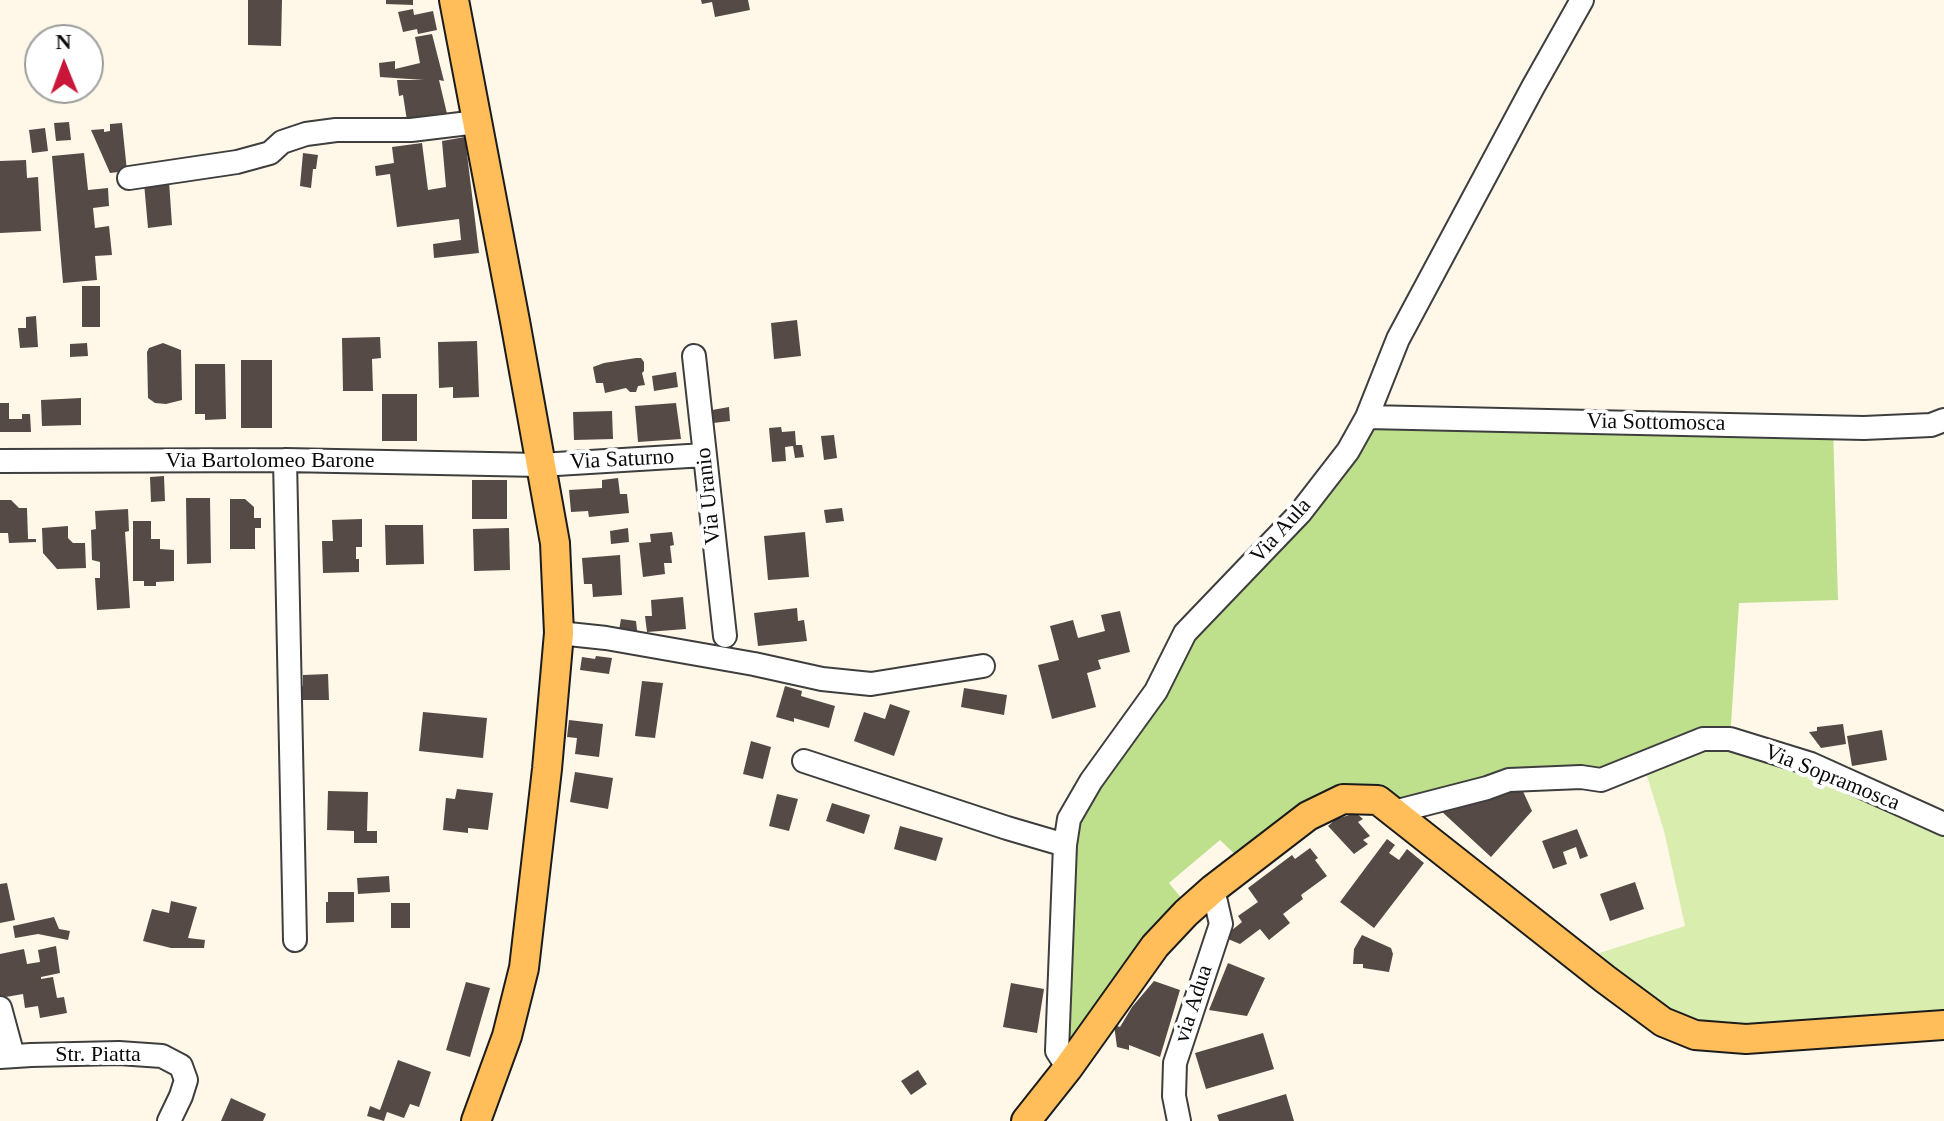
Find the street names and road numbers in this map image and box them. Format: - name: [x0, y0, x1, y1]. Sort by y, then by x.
- street label: Via Sottomosca: [1586, 409, 1726, 437]
- street label: Via Saturno: [569, 444, 675, 476]
- street label: Via Uranio: [691, 446, 727, 546]
- street label: Via Bartolomeo Barone: [166, 448, 374, 474]
- street label: Via Aula: [1245, 493, 1317, 569]
- street label: Via Sopramosca: [1761, 739, 1903, 817]
- street label: via Adua: [1169, 962, 1219, 1046]
- street label: Str. Piatta: [55, 1042, 141, 1068]

